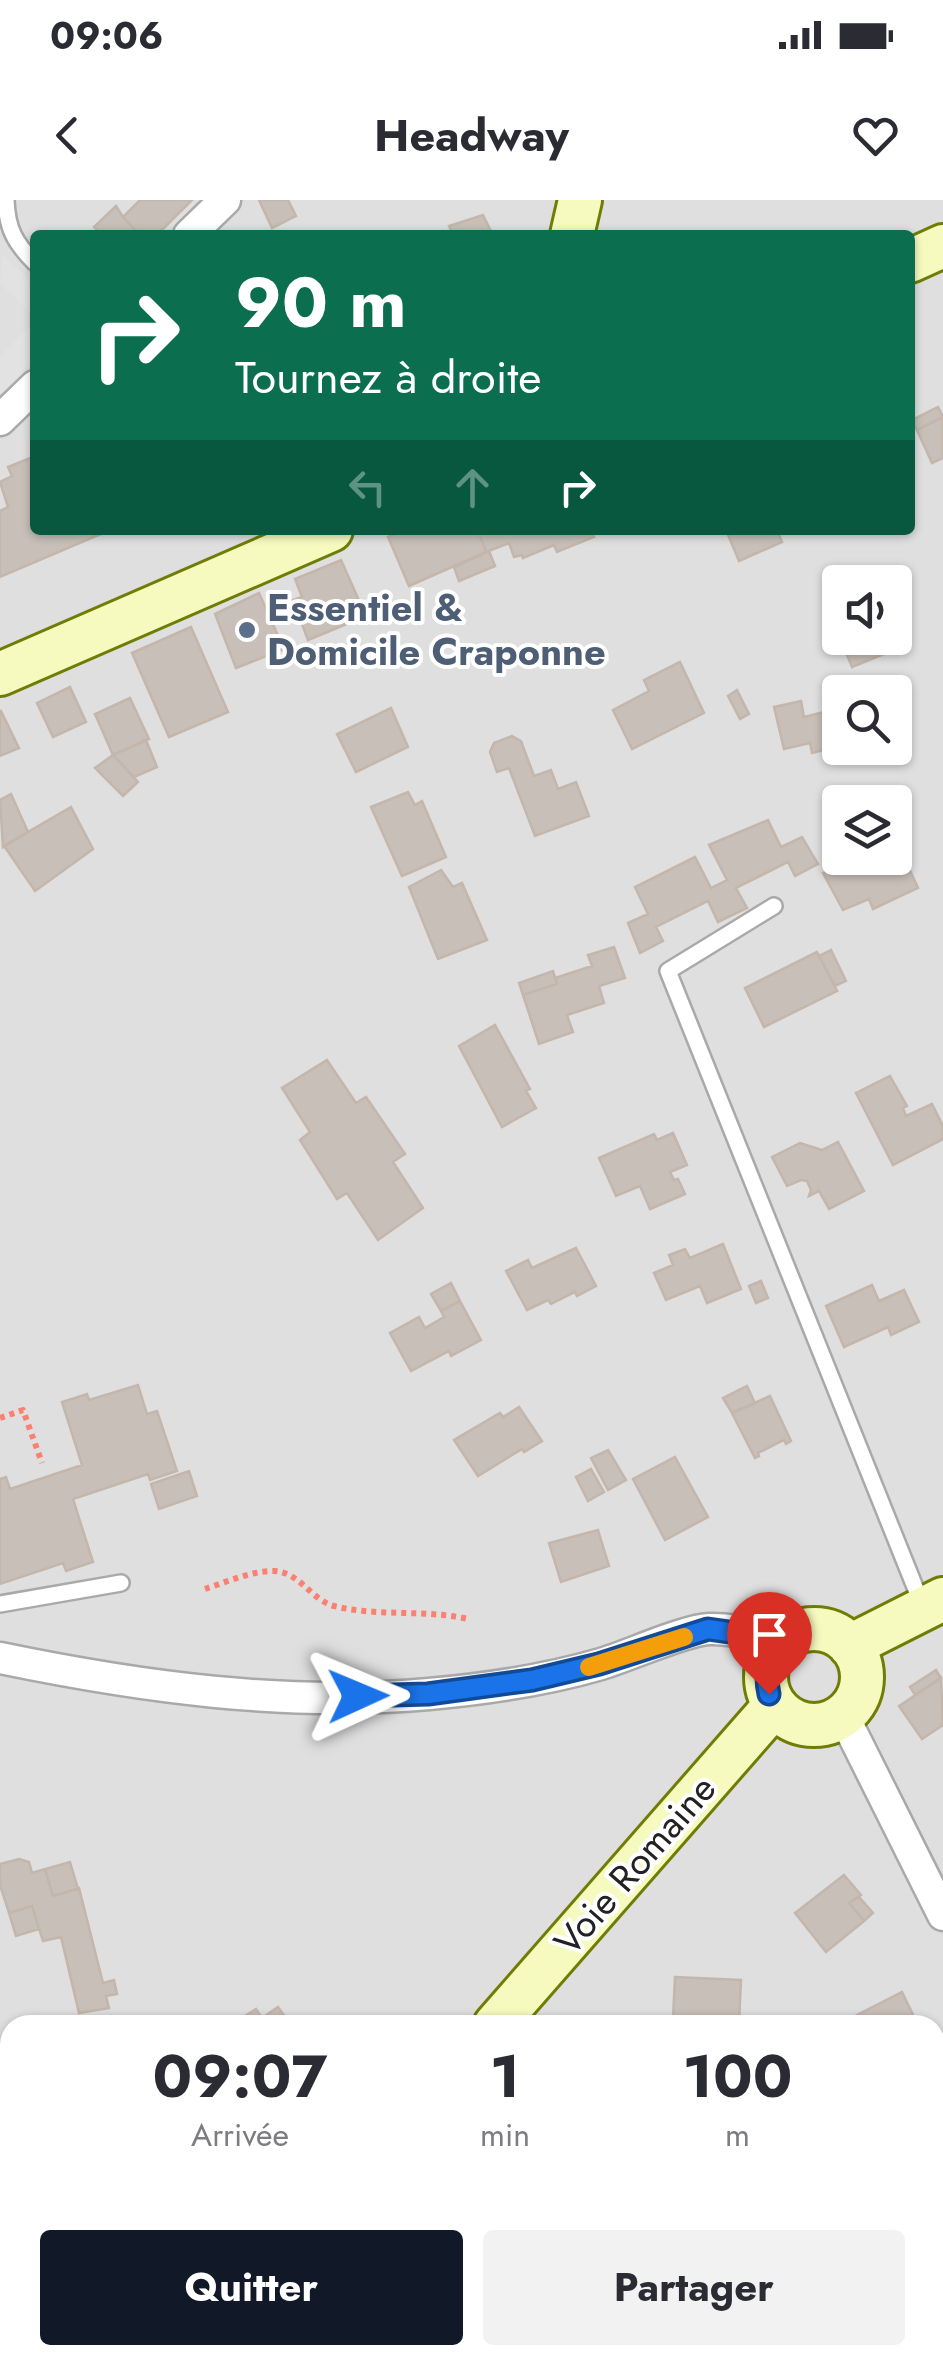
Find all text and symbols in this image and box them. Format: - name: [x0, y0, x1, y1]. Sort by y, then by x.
- text: 09:06: [50, 8, 163, 63]
- text: Headway: [374, 103, 569, 168]
- icon: back: [40, 108, 95, 163]
- icon: heart: [848, 108, 903, 163]
- text: 90 m: [235, 252, 407, 353]
- icon: right: [70, 270, 200, 400]
- text: Tournez à droite: [235, 345, 541, 410]
- icon: left: [340, 460, 395, 515]
- icon: ahead: [445, 460, 500, 515]
- icon: right: [550, 460, 605, 515]
- map controls: [822, 565, 912, 875]
- button: sound: [822, 565, 912, 655]
- place label: Essentiel & Domicile Craponne: [267, 580, 606, 679]
- marker: Essentiel & Domicile Craponne: [236, 619, 258, 641]
- button: search: [822, 675, 912, 765]
- button: layers: [822, 785, 912, 875]
- pin: [727, 1592, 812, 1695]
- icon: arrive: [742, 1607, 797, 1662]
- position arrow: [306, 1644, 410, 1748]
- street label: Voie Romaine: [541, 1762, 729, 1967]
- text: 09:07: [152, 2033, 328, 2120]
- text: 1: [490, 2033, 520, 2120]
- text: 100: [683, 2033, 793, 2120]
- text: Arrivée: [191, 2112, 289, 2158]
- text: min: [480, 2112, 530, 2158]
- text: m: [725, 2112, 750, 2158]
- button: Quitter: [40, 2230, 463, 2345]
- button: Partager: [483, 2230, 905, 2345]

